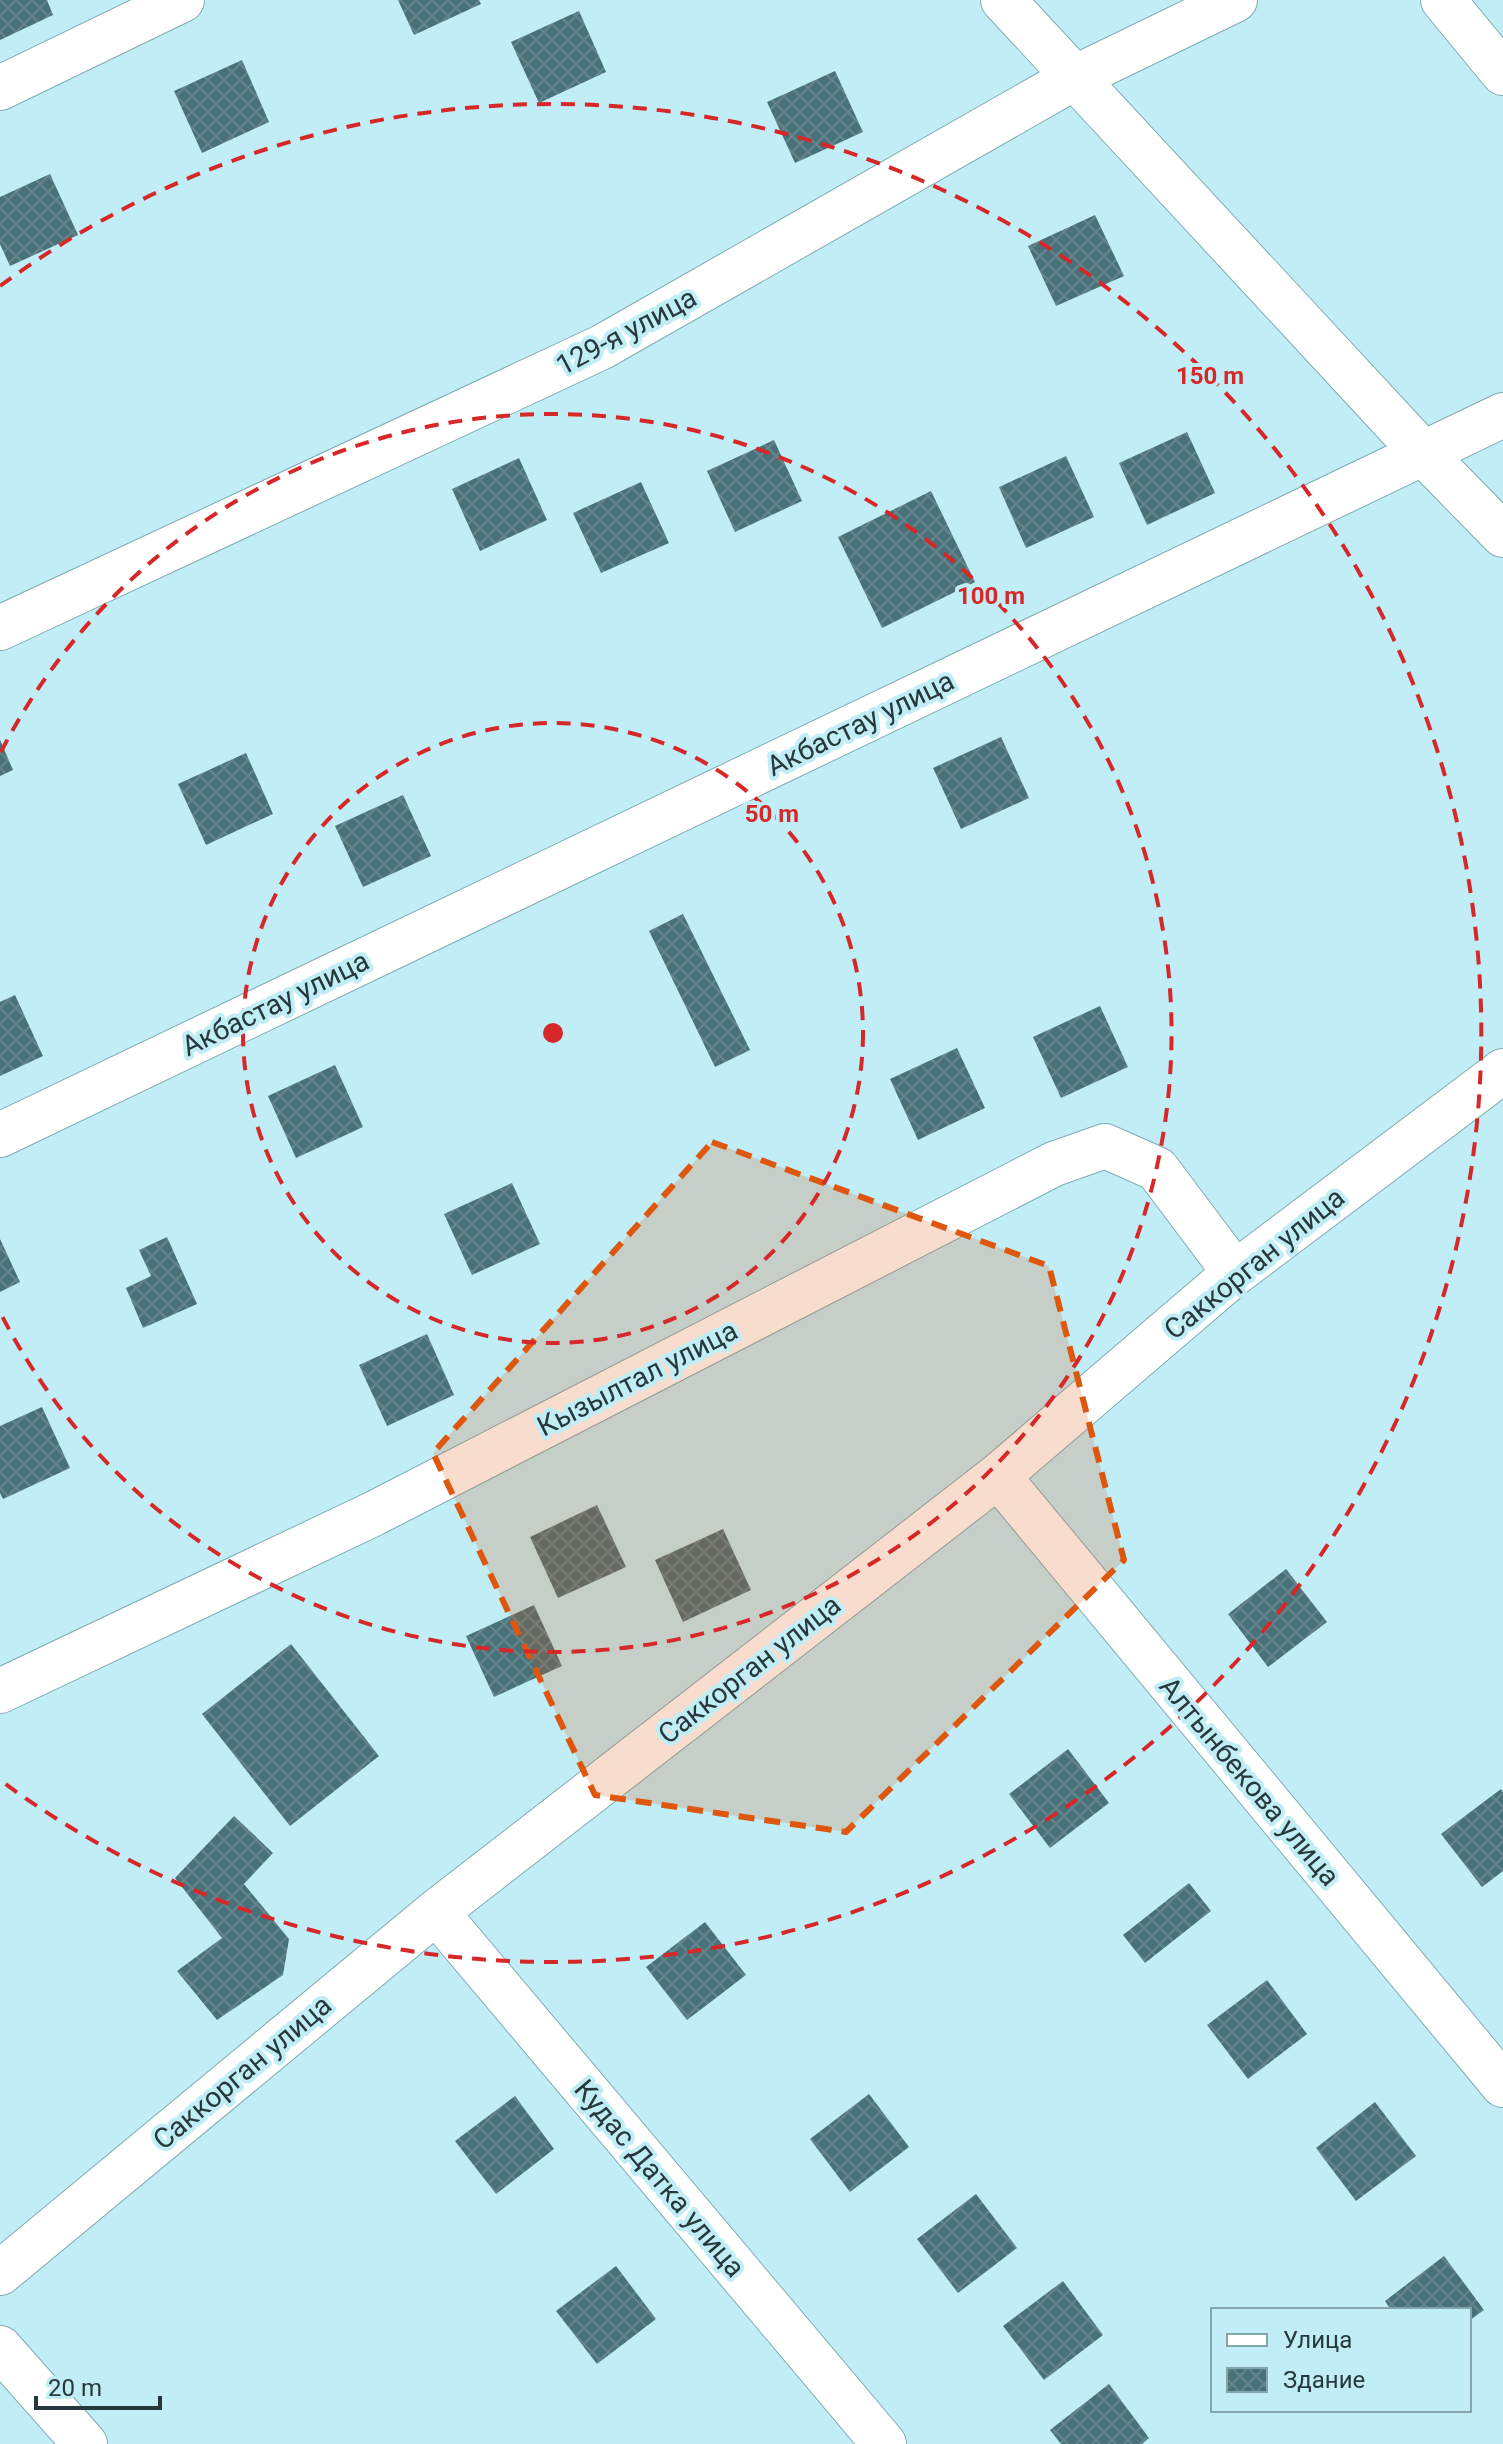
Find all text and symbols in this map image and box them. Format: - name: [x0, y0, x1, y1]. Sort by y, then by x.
- street label: 129-я улица: [550, 281, 702, 382]
- text: 150 m: [1176, 362, 1244, 390]
- text: 100 m: [957, 582, 1025, 610]
- street label: Акбастау улица: [761, 664, 959, 783]
- text: 50 m: [745, 800, 799, 828]
- street label: Акбастау улица: [176, 944, 374, 1063]
- centre of rings: [539, 1019, 567, 1047]
- street label: Саккорган улица: [1158, 1181, 1351, 1346]
- street label: Кызылтал улица: [532, 1314, 743, 1443]
- street label: Саккорган улица: [652, 1588, 847, 1751]
- street label: Алтынбекова улица: [1153, 1670, 1347, 1892]
- street label: Саккорган улица: [147, 1988, 338, 2156]
- street label: Кудас Датка улица: [567, 2073, 752, 2284]
- legend: [1211, 2308, 1471, 2412]
- text: Улица: [1283, 2326, 1352, 2354]
- scale bar: [36, 2360, 160, 2410]
- text: Здание: [1283, 2366, 1365, 2394]
- text: 20 m: [48, 2374, 102, 2402]

